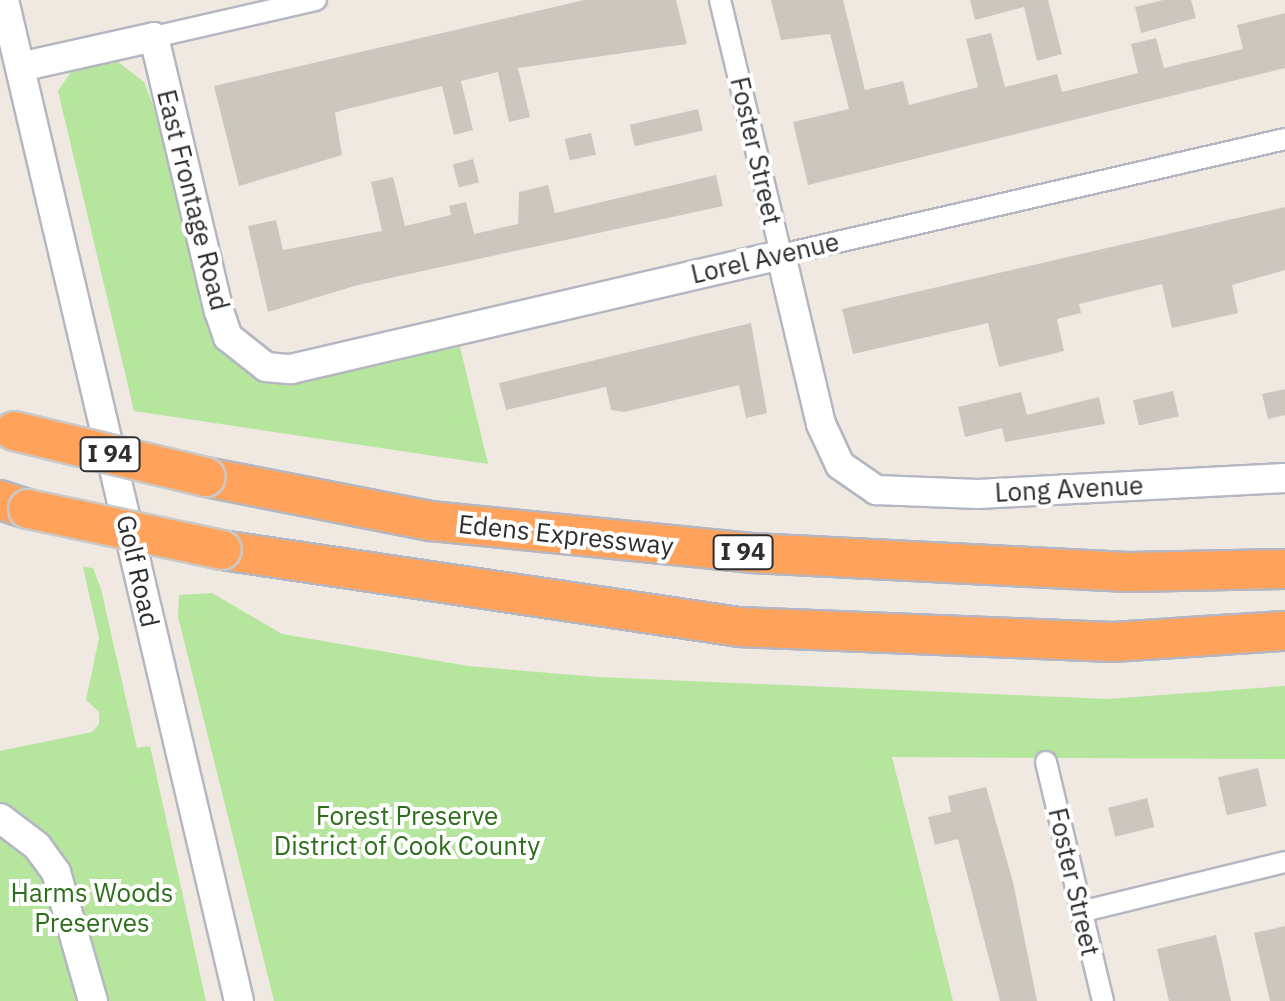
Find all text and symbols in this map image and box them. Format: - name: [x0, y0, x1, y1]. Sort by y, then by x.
- street label: Foster Street: [724, 74, 788, 228]
- street label: East Frontage Road: [150, 86, 236, 314]
- street label: Lorel Avenue: [688, 226, 842, 290]
- road number: I 94: [78, 434, 142, 474]
- street label: Long Avenue: [994, 470, 1144, 508]
- street label: Edens Expressway: [457, 508, 675, 562]
- street label: Golf Road: [110, 512, 166, 630]
- road number: I 94: [711, 532, 775, 572]
- park label: Forest Preserve District of Cook County: [274, 800, 540, 862]
- street label: Foster Street: [1042, 805, 1106, 959]
- park label: Harms Woods Preserves: [11, 877, 173, 938]

